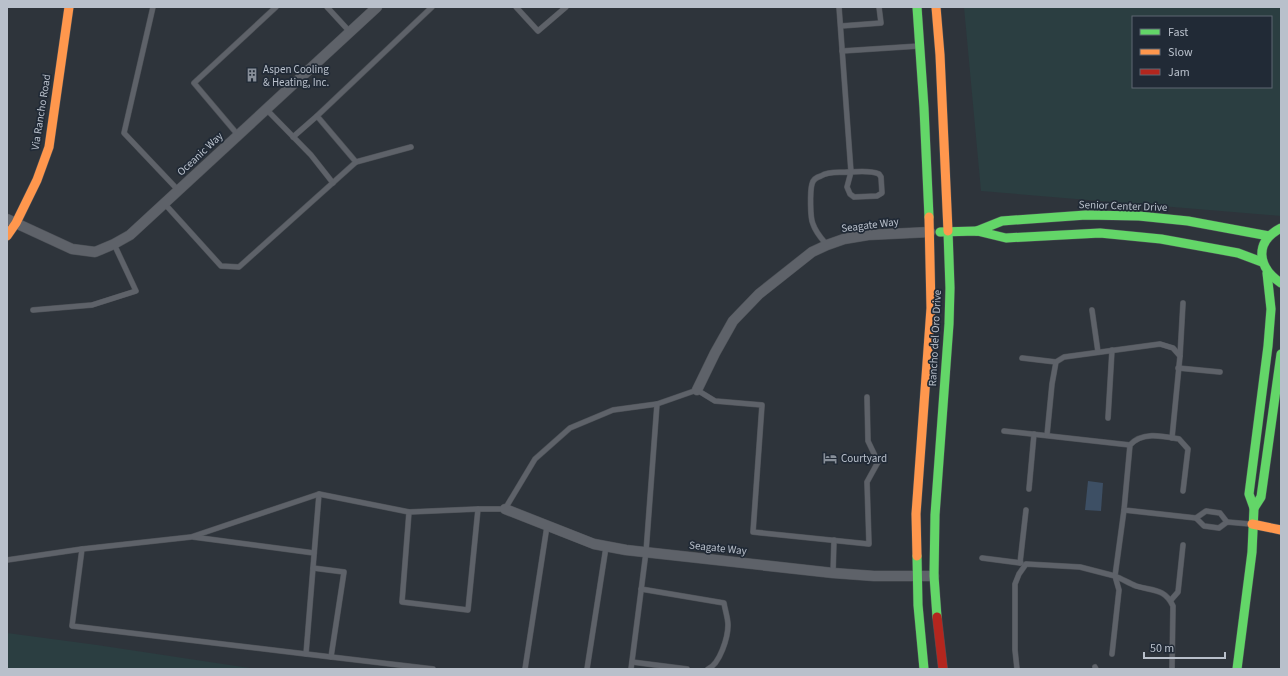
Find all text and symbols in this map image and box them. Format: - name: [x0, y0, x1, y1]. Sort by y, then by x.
- legend: [1132, 16, 1272, 88]
- text: Fast: [1168, 24, 1188, 41]
- text: Slow: [1168, 44, 1193, 61]
- place label: Aspen Cooling & Heating, Inc.: [263, 62, 330, 90]
- text: Jam: [1168, 64, 1190, 81]
- building icon: Aspen Cooling & Heating, Inc.: [244, 67, 260, 83]
- street label: Via Rancho Road: [28, 73, 54, 151]
- street label: Oceanic Way: [174, 129, 226, 179]
- street label: Senior Center Drive: [1078, 197, 1168, 215]
- street label: Seagate Way: [840, 214, 900, 236]
- street label: Rancho del Oro Drive: [925, 289, 945, 387]
- hotel icon: Courtyard: [822, 450, 838, 466]
- place label: Courtyard: [841, 451, 887, 466]
- street label: Seagate Way: [688, 538, 748, 558]
- scale bar: [1144, 634, 1225, 660]
- text: 50 m: [1150, 640, 1174, 657]

